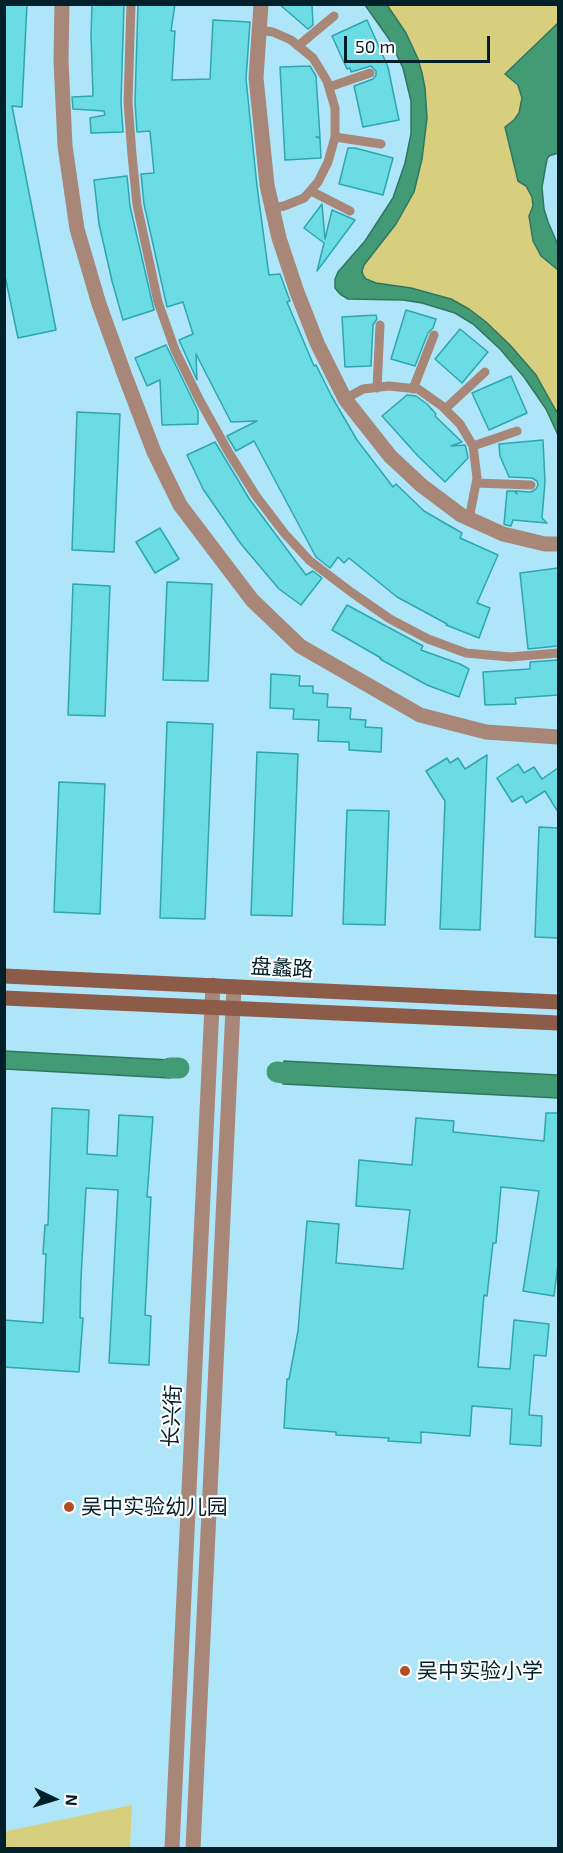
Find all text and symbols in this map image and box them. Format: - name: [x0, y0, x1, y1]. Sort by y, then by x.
- scale bar: [347, 24, 492, 62]
- text: 50 m: [355, 35, 395, 57]
- street label: 盘蠡路: [250, 954, 314, 982]
- street label: 长兴街: [158, 1384, 186, 1448]
- place label: 吴中实验幼儿园: [81, 1494, 228, 1520]
- marker: 吴中实验幼儿园: [62, 1500, 76, 1514]
- place label: 吴中实验小学: [417, 1658, 543, 1684]
- marker: 吴中实验小学: [398, 1664, 412, 1678]
- north arrow: [24, 1769, 84, 1829]
- text: N: [63, 1794, 82, 1807]

